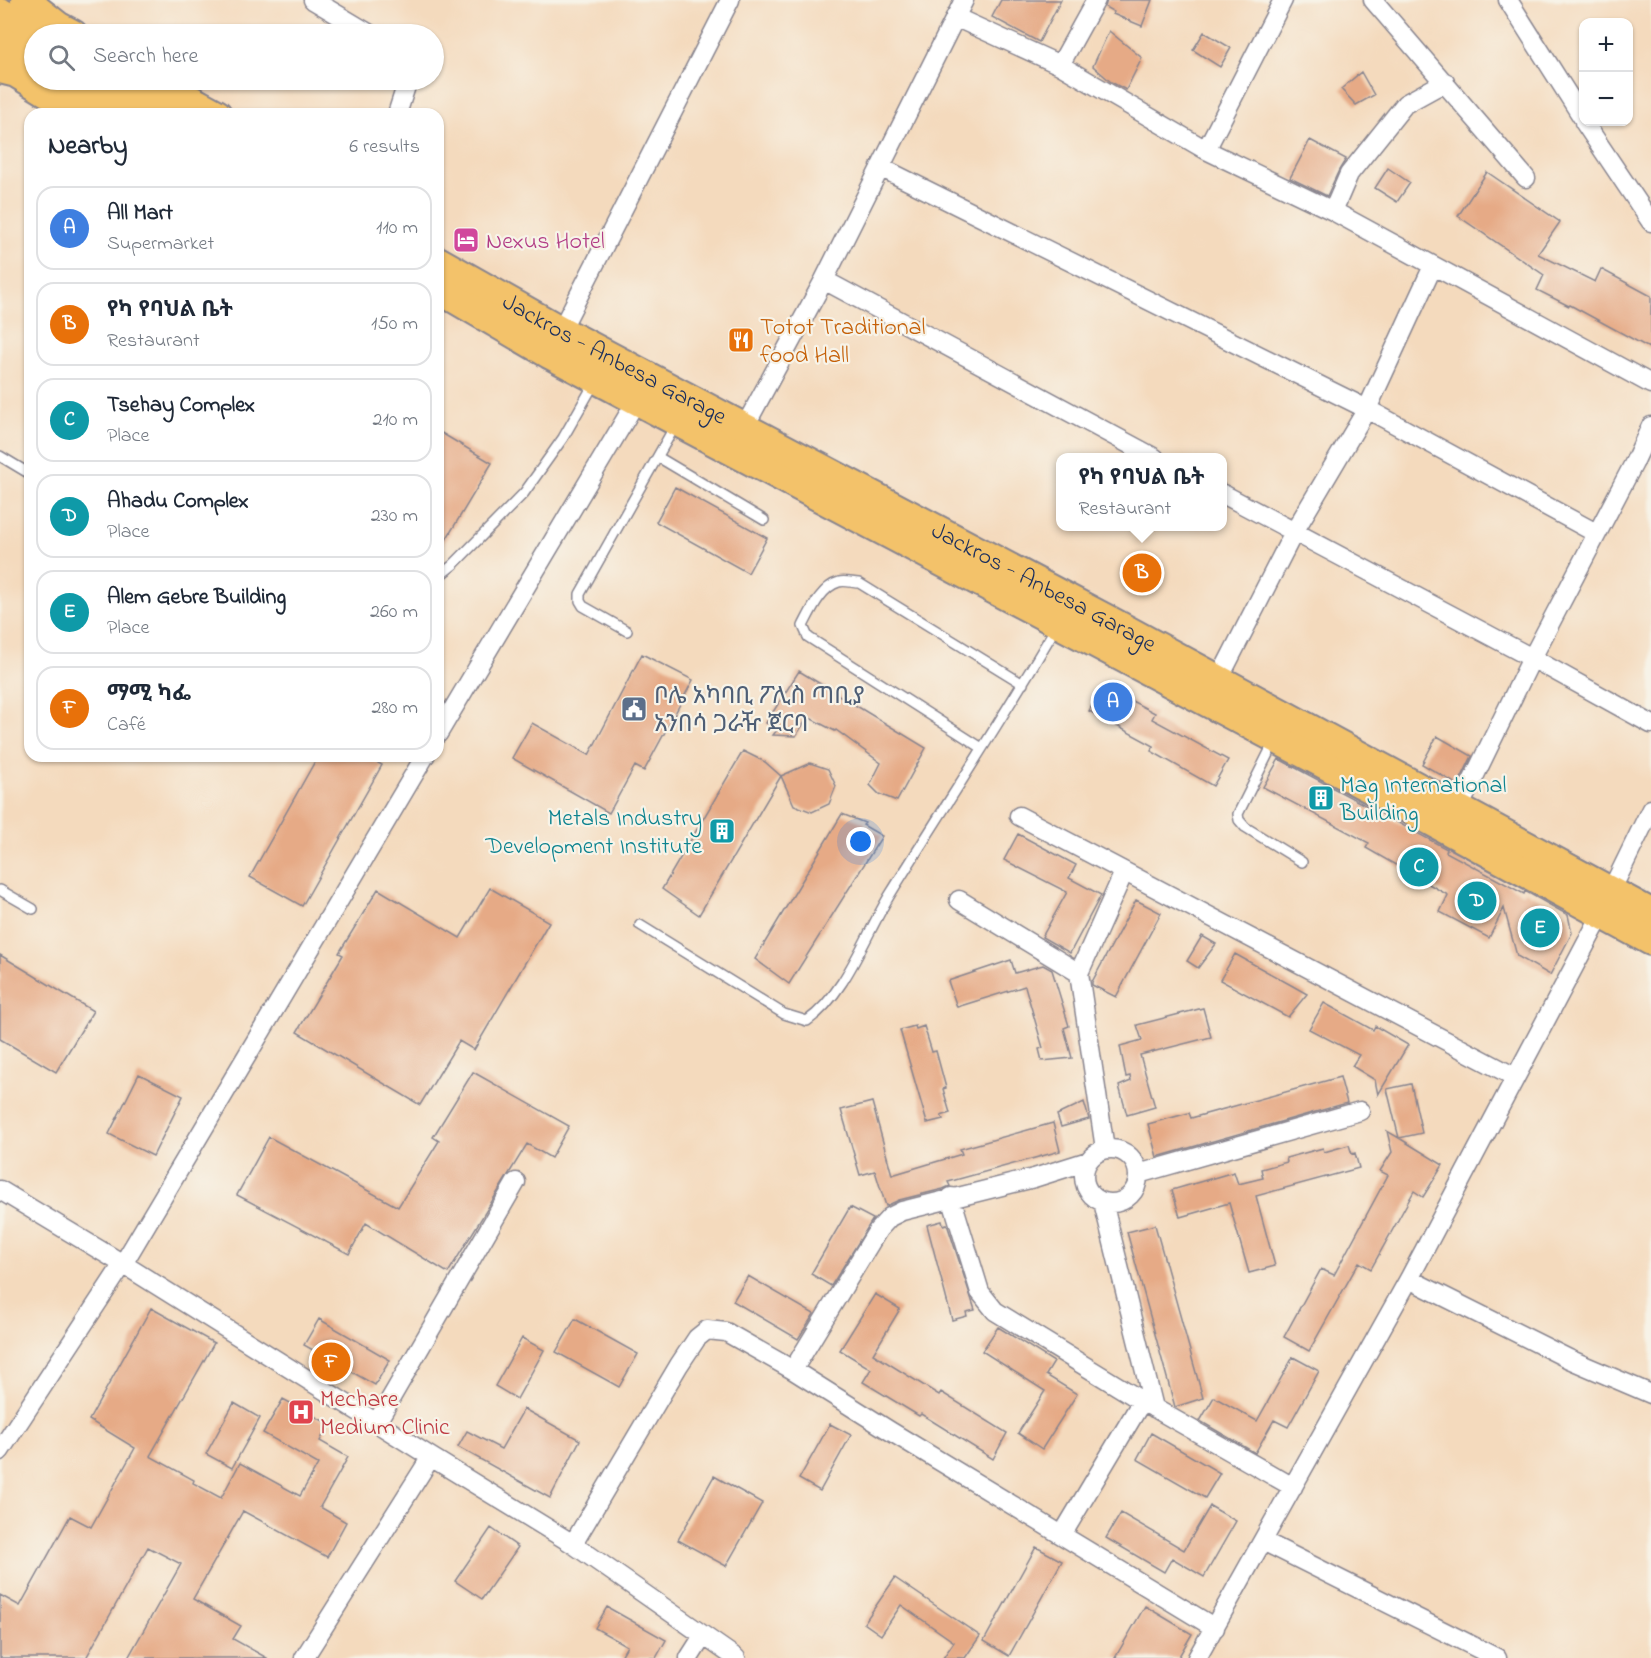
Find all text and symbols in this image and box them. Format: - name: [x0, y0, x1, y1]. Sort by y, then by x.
- map controls: [1579, 18, 1633, 126]
- button: +: [1579, 18, 1633, 72]
- search box: [24, 24, 444, 90]
- icon: search: [45, 41, 78, 74]
- text: Search here: [93, 41, 198, 73]
- button: −: [1579, 72, 1633, 126]
- text: Nearby: [48, 128, 127, 166]
- text: 6 results: [349, 133, 420, 162]
- text: All Mart: [107, 198, 173, 230]
- text: A: [63, 214, 76, 243]
- text: 110 m: [376, 214, 418, 243]
- hotel icon: Nexus Hotel: [451, 225, 481, 255]
- place label: Nexus Hotel: [486, 225, 605, 260]
- text: Supermarket: [107, 230, 214, 259]
- street label: Jackros - Anbesa Garage: [495, 286, 733, 435]
- text: የካ የባህል ቤት: [107, 295, 233, 327]
- text: B: [63, 310, 76, 339]
- text: 150 m: [371, 310, 418, 339]
- place label: Totot Traditional food Hall: [760, 311, 926, 374]
- restaurant icon: Totot Traditional food Hall: [726, 325, 756, 355]
- text: Restaurant: [107, 327, 200, 356]
- text: Tsehay Complex: [107, 390, 255, 422]
- text: C: [64, 406, 75, 435]
- text: 210 m: [373, 406, 418, 435]
- text: Place: [107, 422, 149, 451]
- popup: [1056, 453, 1227, 531]
- text: የካ የባህል ቤት: [1078, 463, 1205, 495]
- text: Ahadu Complex: [107, 486, 249, 518]
- text: Restaurant: [1078, 495, 1171, 524]
- text: D: [62, 502, 77, 531]
- text: 230 m: [371, 502, 418, 531]
- street label: Jackros - Anbesa Garage: [924, 514, 1162, 663]
- text: Place: [107, 518, 149, 547]
- pin: B: [1122, 550, 1162, 596]
- text: Alem Gebre Building: [107, 582, 286, 614]
- text: E: [63, 598, 76, 627]
- text: 260 m: [370, 598, 418, 627]
- text: Place: [107, 614, 149, 643]
- text: ማሚ ካፌ: [107, 679, 191, 711]
- place label: ቦሌ አካባቢ ፖሊስ ጣቢያ አንበሳ ጋራዥ ጀርባ: [654, 680, 865, 743]
- pin: A: [1094, 680, 1132, 724]
- text: F: [63, 694, 76, 723]
- text: 280 m: [371, 694, 418, 723]
- public building icon: ቦሌ አካባቢ ፖሊስ ጣቢያ አንበሳ ጋራዥ ጀርባ: [619, 694, 649, 724]
- text: Café: [107, 711, 146, 740]
- place label: Mag International Building: [1339, 769, 1507, 832]
- building icon: Mag International Building: [1306, 783, 1336, 813]
- place label: Metals Industry Development Institute: [484, 802, 702, 865]
- building icon: Metals Industry Development Institute: [707, 816, 737, 846]
- your location: [846, 827, 875, 856]
- pin: C: [1400, 844, 1438, 890]
- pin: D: [1458, 878, 1496, 924]
- pin: E: [1520, 906, 1560, 950]
- pin: F: [312, 1340, 350, 1384]
- place label: Mechare Medium Clinic: [320, 1383, 450, 1446]
- hospital icon: Mechare Medium Clinic: [286, 1397, 316, 1427]

